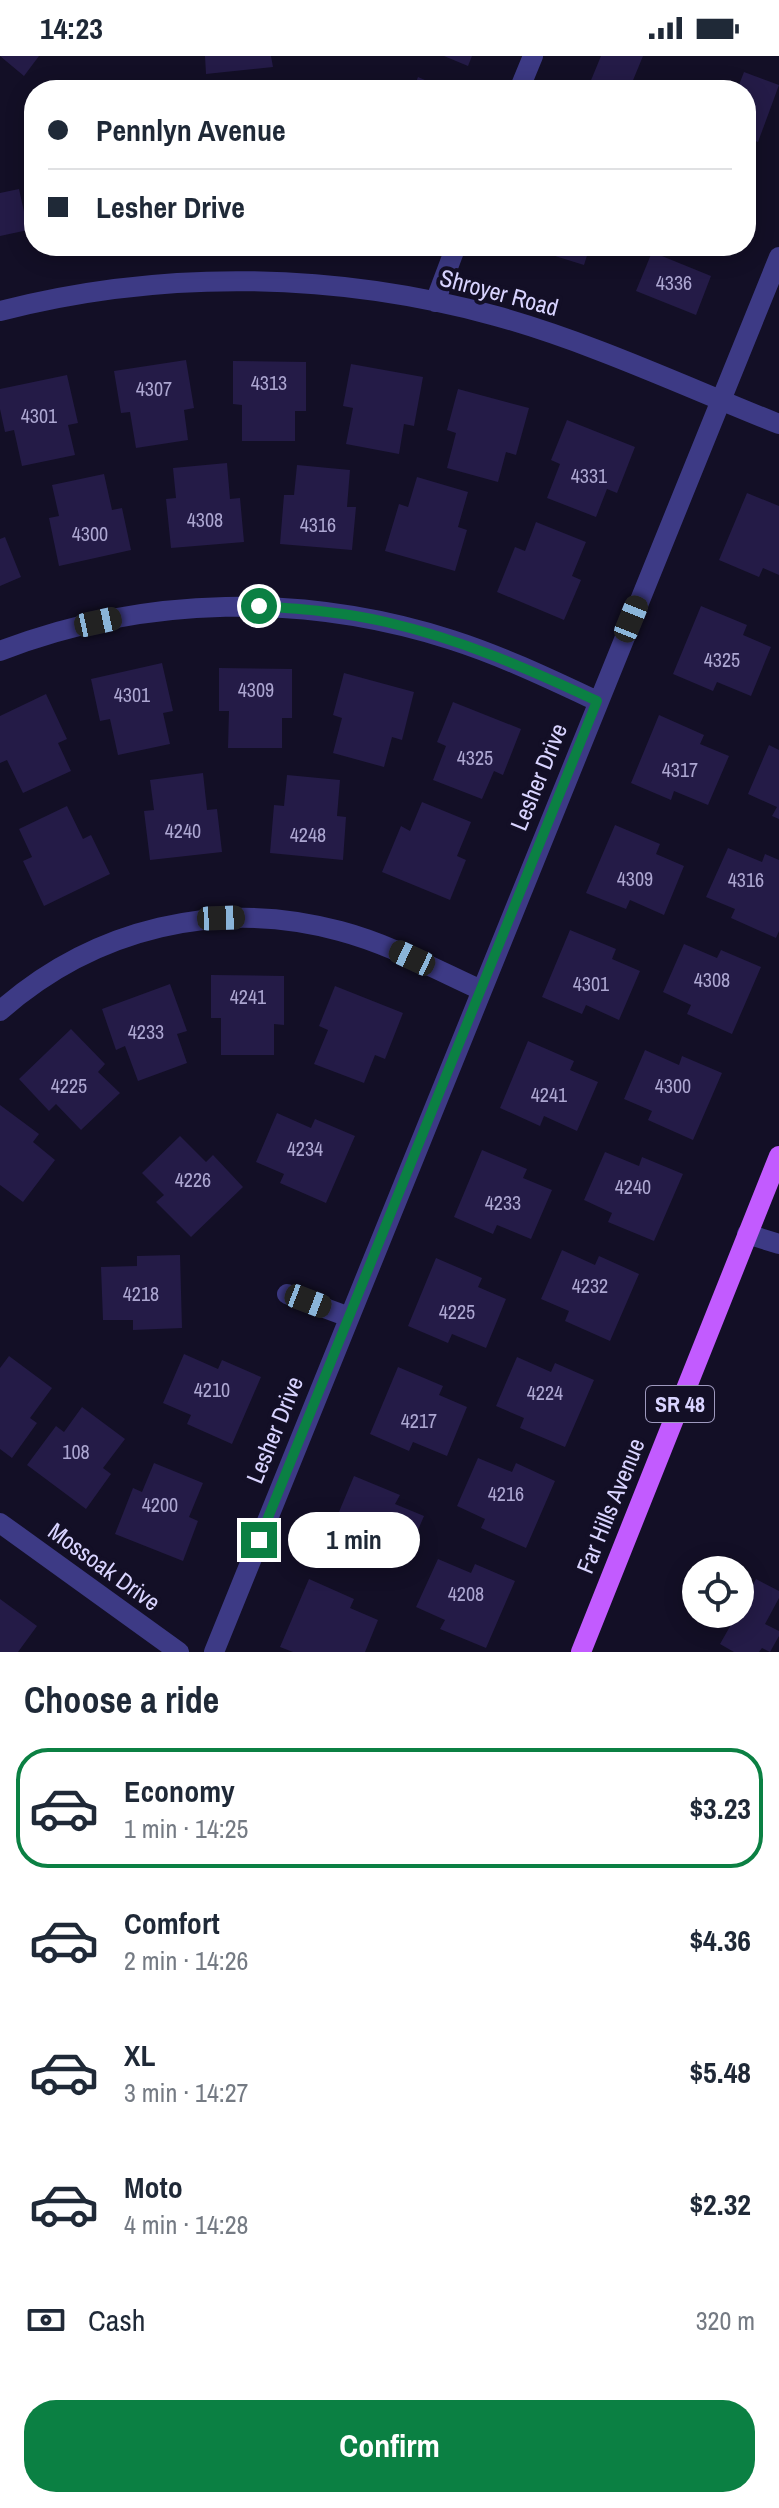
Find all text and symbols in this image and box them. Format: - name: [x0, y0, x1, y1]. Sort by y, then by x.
- text: 14:23: [40, 8, 103, 48]
- text: Pennlyn Avenue: [96, 110, 286, 150]
- text: Lesher Drive: [96, 187, 245, 227]
- street label: Shroyer Road: [436, 261, 562, 323]
- house number: 4336: [656, 269, 692, 296]
- house number: 4313: [251, 369, 287, 396]
- house number: 4307: [136, 375, 172, 402]
- house number: 4301: [21, 402, 57, 429]
- house number: 4331: [571, 462, 607, 489]
- house number: 4308: [187, 506, 223, 533]
- house number: 4316: [300, 511, 336, 538]
- house number: 4300: [72, 520, 108, 547]
- route start: [241, 588, 277, 624]
- car: [611, 592, 651, 646]
- car: [72, 605, 124, 639]
- house number: 4325: [704, 646, 740, 673]
- house number: 4309: [238, 676, 274, 703]
- house number: 4301: [114, 681, 150, 708]
- street label: Lesher Drive: [502, 718, 574, 835]
- house number: 4325: [457, 744, 493, 771]
- house number: 4317: [662, 756, 698, 783]
- house number: 4240: [165, 817, 201, 844]
- house number: 4248: [290, 821, 326, 848]
- house number: 4309: [617, 865, 653, 892]
- house number: 4316: [728, 866, 764, 893]
- car: [197, 905, 245, 931]
- car: [385, 937, 439, 979]
- house number: 4308: [694, 966, 730, 993]
- house number: 4301: [573, 970, 609, 997]
- house number: 4241: [230, 983, 266, 1010]
- house number: 4233: [128, 1018, 164, 1045]
- house number: 4225: [51, 1072, 87, 1099]
- house number: 4300: [655, 1072, 691, 1099]
- house number: 4241: [531, 1081, 567, 1108]
- house number: 4234: [287, 1135, 323, 1162]
- house number: 4226: [175, 1166, 211, 1193]
- house number: 4240: [615, 1173, 651, 1200]
- house number: 4233: [485, 1189, 521, 1216]
- house number: 4232: [572, 1272, 608, 1299]
- house number: 4218: [123, 1280, 159, 1307]
- car: [281, 1281, 335, 1321]
- house number: 4225: [439, 1298, 475, 1325]
- street label: Lesher Drive: [238, 1371, 310, 1488]
- house number: 4210: [194, 1376, 230, 1403]
- house number: 4224: [527, 1379, 563, 1406]
- road number: SR 48: [646, 1386, 714, 1422]
- house number: 4217: [401, 1407, 437, 1434]
- street label: Far Hills Avenue: [568, 1433, 652, 1578]
- house number: 108: [62, 1438, 90, 1465]
- house number: 4216: [488, 1480, 524, 1507]
- house number: 4200: [142, 1491, 178, 1518]
- callout: 1 min: [287, 1512, 419, 1568]
- street label: Mossoak Drive: [42, 1515, 167, 1618]
- route end: [241, 1522, 277, 1558]
- text: 1 min: [326, 1522, 382, 1557]
- map controls: [682, 1556, 754, 1628]
- button: locate: [682, 1556, 754, 1628]
- house number: 4208: [448, 1580, 484, 1607]
- text: Choose a ride: [24, 1676, 219, 1724]
- text: Economy: [124, 1771, 235, 1811]
- icon: car: [28, 1772, 100, 1844]
- text: $3.23: [689, 1788, 751, 1828]
- text: 1 min · 14:25: [124, 1811, 248, 1846]
- text: Comfort: [124, 1903, 220, 1943]
- icon: car: [28, 1904, 100, 1976]
- text: $4.36: [689, 1920, 751, 1960]
- text: 2 min · 14:26: [124, 1943, 248, 1978]
- text: XL: [124, 2035, 155, 2075]
- icon: car: [28, 2036, 100, 2108]
- text: $5.48: [689, 2052, 751, 2092]
- text: 3 min · 14:27: [124, 2075, 248, 2110]
- text: Moto: [124, 2167, 183, 2207]
- icon: car: [28, 2168, 100, 2240]
- text: $2.32: [689, 2184, 751, 2224]
- text: 4 min · 14:28: [124, 2207, 248, 2242]
- icon: cash: [24, 2298, 68, 2342]
- text: Cash: [88, 2300, 145, 2340]
- text: 320 m: [696, 2303, 755, 2338]
- button: Confirm: [24, 2400, 755, 2492]

